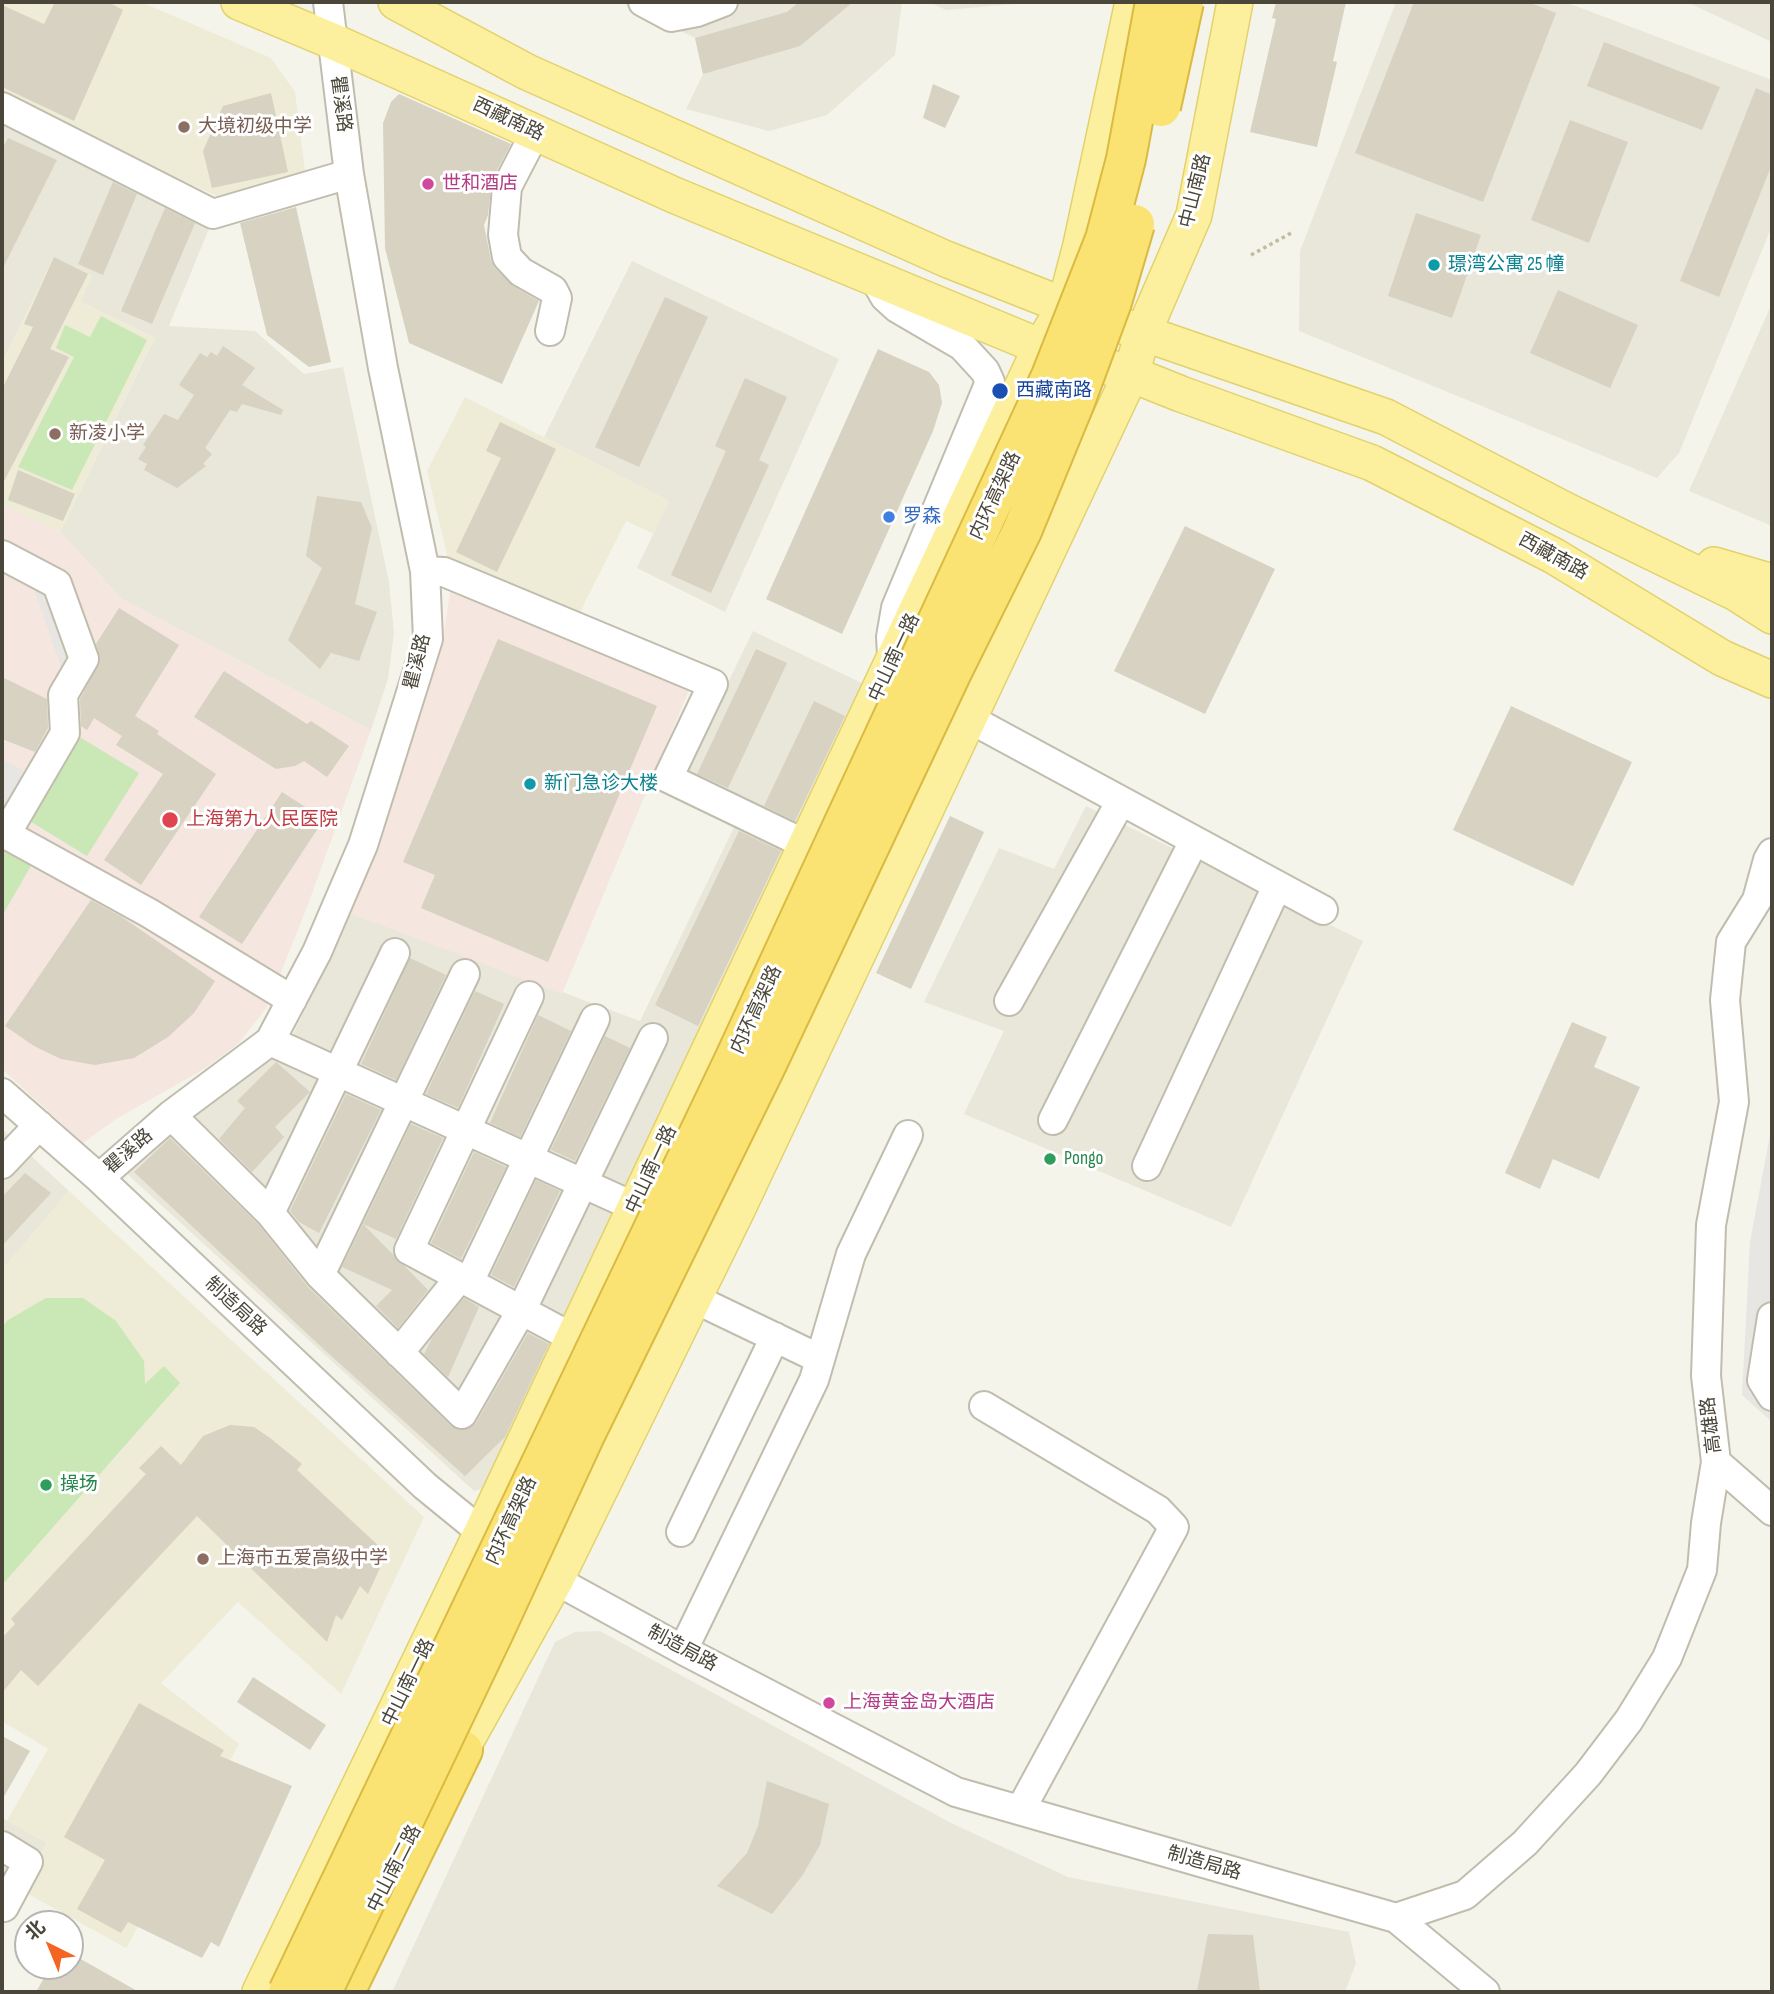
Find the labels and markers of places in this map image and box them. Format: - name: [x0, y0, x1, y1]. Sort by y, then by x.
- place label: 大境初级中学: [198, 116, 312, 138]
- marker: 大境初级中学: [176, 119, 192, 135]
- place label: 世和酒店: [442, 173, 518, 195]
- marker: 世和酒店: [420, 176, 436, 192]
- place label: 璟湾公寓 25 幢: [1448, 254, 1564, 276]
- marker: 璟湾公寓 25 幢: [1426, 257, 1442, 273]
- place label: 西藏南路: [1016, 380, 1092, 402]
- marker: 西藏南路: [990, 381, 1010, 401]
- place label: 新凌小学: [69, 423, 145, 445]
- marker: 新凌小学: [47, 426, 63, 442]
- place label: 罗森: [903, 506, 941, 528]
- marker: 罗森: [881, 509, 897, 525]
- place label: 新门急诊大楼: [544, 773, 658, 795]
- marker: 新门急诊大楼: [522, 776, 538, 792]
- place label: 上海第九人民医院: [186, 809, 338, 831]
- marker: 上海第九人民医院: [160, 810, 180, 830]
- place label: Pongo: [1064, 1148, 1103, 1170]
- marker: Pongo: [1042, 1151, 1058, 1167]
- place label: 操场: [60, 1474, 98, 1496]
- marker: 操场: [38, 1477, 54, 1493]
- place label: 上海市五爱高级中学: [217, 1548, 388, 1570]
- marker: 上海市五爱高级中学: [195, 1551, 211, 1567]
- place label: 上海黄金岛大酒店: [843, 1692, 995, 1714]
- marker: 上海黄金岛大酒店: [821, 1695, 837, 1711]

